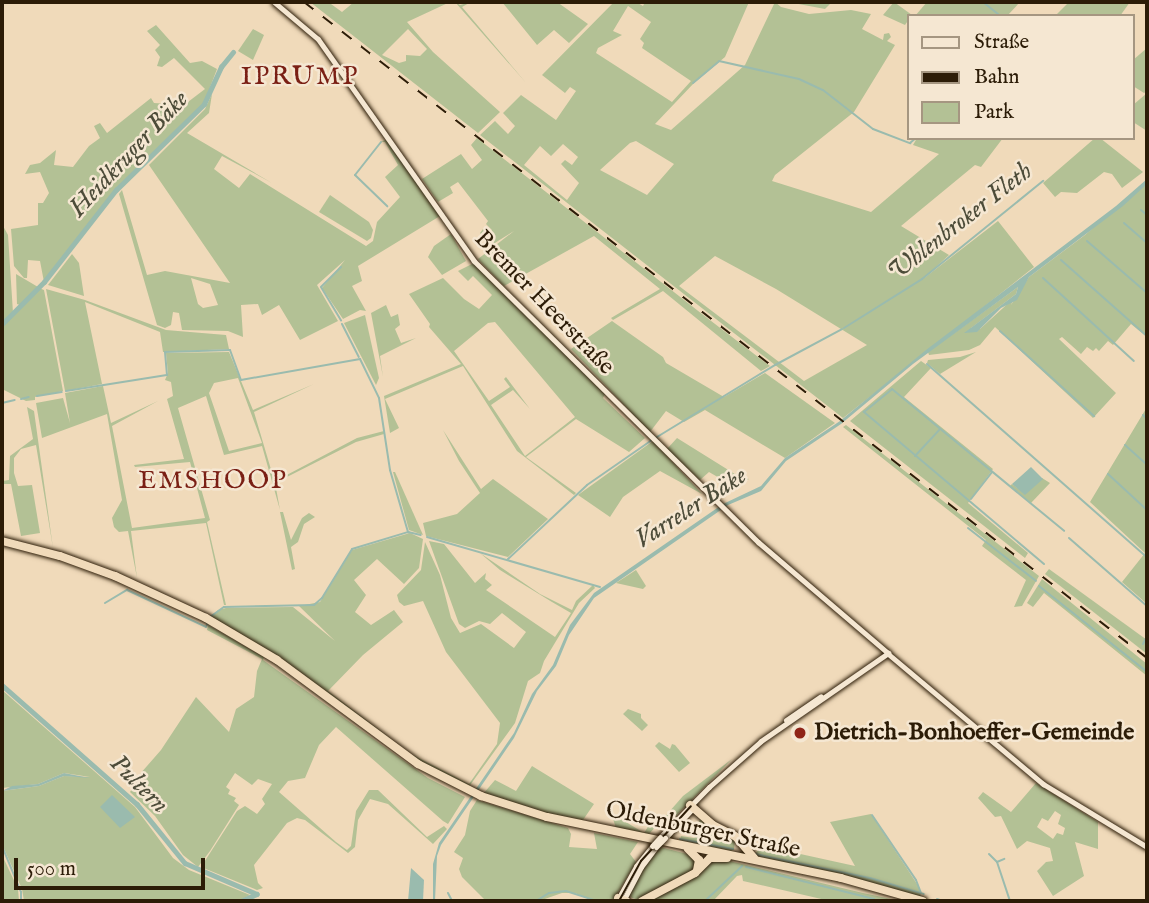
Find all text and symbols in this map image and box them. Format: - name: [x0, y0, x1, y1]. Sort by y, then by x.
- legend: [908, 14, 1135, 140]
- text: Straße: [974, 29, 1029, 56]
- district label: IPRUMP: [242, 61, 358, 93]
- text: Bahn: [974, 64, 1019, 91]
- water label: Heidkruger Bäke: [63, 84, 195, 224]
- text: Park: [974, 99, 1014, 126]
- water label: Uhlenbroker Fleth: [881, 156, 1039, 288]
- street label: Bremer Heerstraße: [468, 225, 620, 381]
- water label: Varreler Bäke: [629, 460, 753, 556]
- district label: EMSHOOP: [139, 465, 287, 497]
- place label: Dietrich-Bonhoeffer-Gemeinde: [814, 719, 1134, 747]
- marker: Dietrich-Bonhoeffer-Gemeinde: [792, 725, 808, 741]
- water label: Pultern: [103, 748, 175, 820]
- street label: Oldenburger Straße: [603, 795, 803, 865]
- scale bar: [18, 844, 208, 888]
- text: 500 m: [27, 856, 76, 883]

